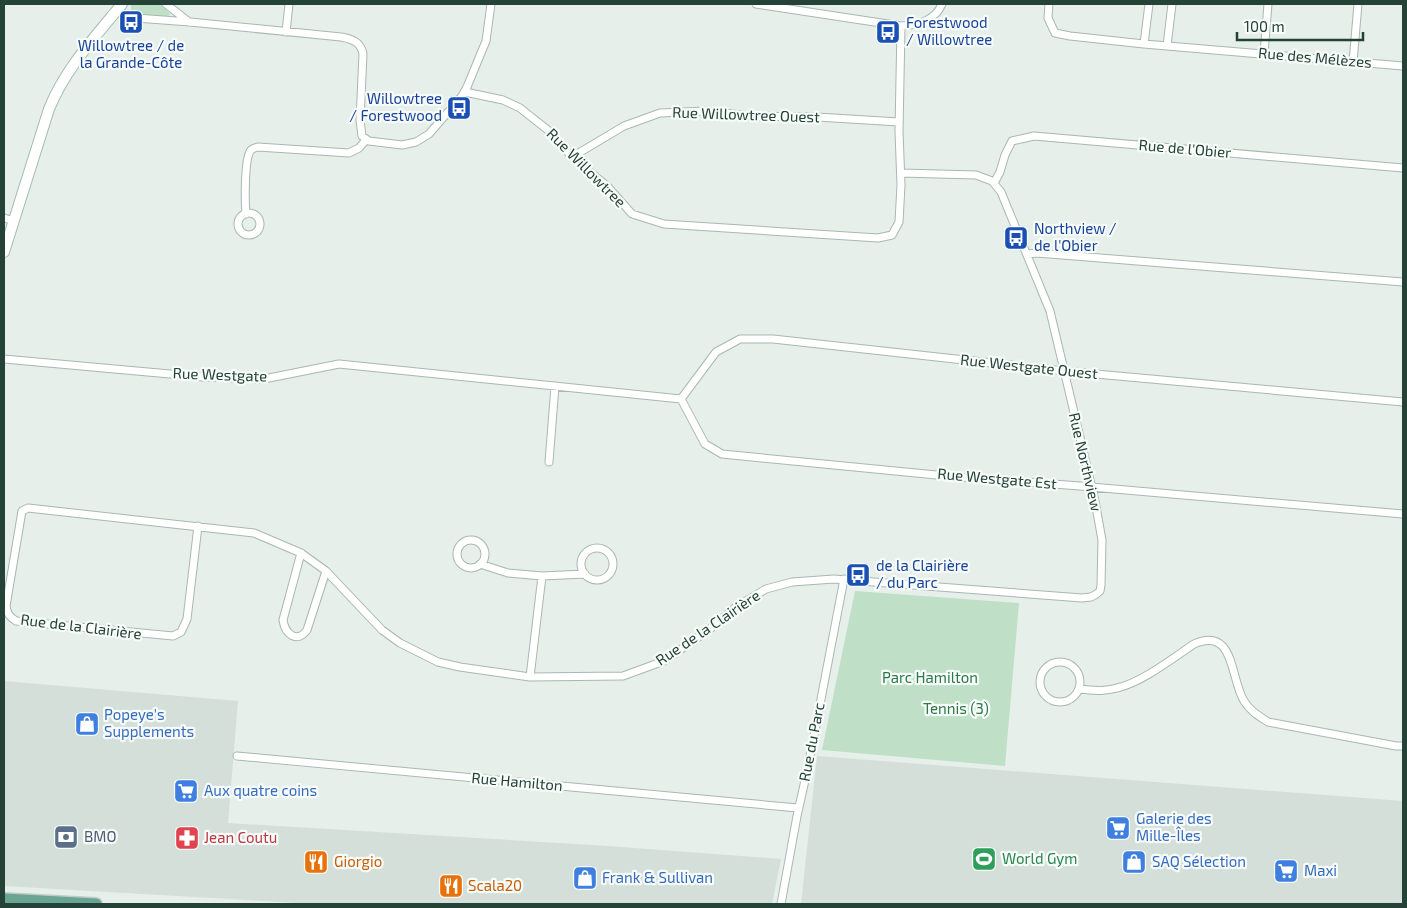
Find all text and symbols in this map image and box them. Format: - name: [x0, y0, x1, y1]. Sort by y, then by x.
- bus stop icon: Willowtree / de la Grande-Côte: [118, 9, 144, 35]
- scale bar: [1237, 10, 1363, 42]
- place label: Forestwood / Willowtree: [906, 13, 992, 48]
- text: 100 m: [1244, 17, 1285, 35]
- bus stop icon: Forestwood / Willowtree: [875, 19, 901, 45]
- place label: Willowtree / de la Grande-Côte: [78, 36, 184, 71]
- street label: Rue des Mélèzes: [1258, 43, 1373, 71]
- place label: Willowtree / Forestwood: [349, 89, 442, 124]
- bus stop icon: Willowtree / Forestwood: [446, 95, 472, 121]
- street label: Rue Willowtree Ouest: [672, 102, 820, 126]
- street label: Rue Willowtree: [543, 124, 630, 211]
- street label: Rue de l'Obier: [1138, 135, 1232, 161]
- place label: Northview / de l'Obier: [1034, 219, 1117, 254]
- bus stop icon: Northview / de l'Obier: [1003, 225, 1029, 251]
- street label: Rue Westgate Ouest: [960, 350, 1099, 382]
- street label: Rue Westgate: [172, 363, 268, 385]
- street label: Rue Northview: [1066, 411, 1106, 513]
- street label: Rue Westgate Est: [937, 464, 1058, 492]
- place label: de la Clairière / du Parc: [876, 556, 969, 591]
- bus stop icon: de la Clairière / du Parc: [845, 562, 871, 588]
- street label: Rue de la Clairière: [652, 586, 763, 669]
- street label: Rue de la Clairière: [20, 610, 143, 642]
- park label: Parc Hamilton: [882, 668, 978, 686]
- park label: Tennis (3): [923, 699, 989, 717]
- street label: Rue du Parc: [795, 701, 827, 783]
- place label: Popeye's Supplements: [104, 705, 194, 740]
- shop icon: Popeye's Supplements: [74, 711, 100, 737]
- street label: Rue Hamilton: [471, 768, 564, 794]
- supermarket icon: Aux quatre coins: [173, 778, 199, 804]
- place label: Aux quatre coins: [204, 781, 317, 799]
- place label: Galerie des Mille-Îles: [1136, 809, 1212, 844]
- supermarket icon: Galerie des Mille-Îles: [1105, 815, 1131, 841]
- bank icon: BMO: [53, 824, 79, 850]
- pharmacy icon: Jean Coutu: [174, 825, 200, 851]
- place label: BMO: [84, 827, 116, 845]
- place label: Jean Coutu: [204, 828, 277, 846]
- sports icon: World Gym: [971, 846, 997, 872]
- restaurant icon: Giorgio: [303, 849, 329, 875]
- place label: World Gym: [1002, 849, 1077, 867]
- shop icon: SAQ Sélection: [1121, 849, 1147, 875]
- place label: Giorgio: [334, 852, 382, 870]
- place label: SAQ Sélection: [1152, 852, 1246, 871]
- supermarket icon: Maxi: [1273, 858, 1299, 884]
- place label: Maxi: [1304, 861, 1337, 879]
- shop icon: Frank & Sullivan: [572, 865, 598, 891]
- place label: Frank & Sullivan: [602, 868, 713, 886]
- restaurant icon: Scala20: [438, 873, 464, 899]
- place label: Scala20: [468, 876, 522, 894]

